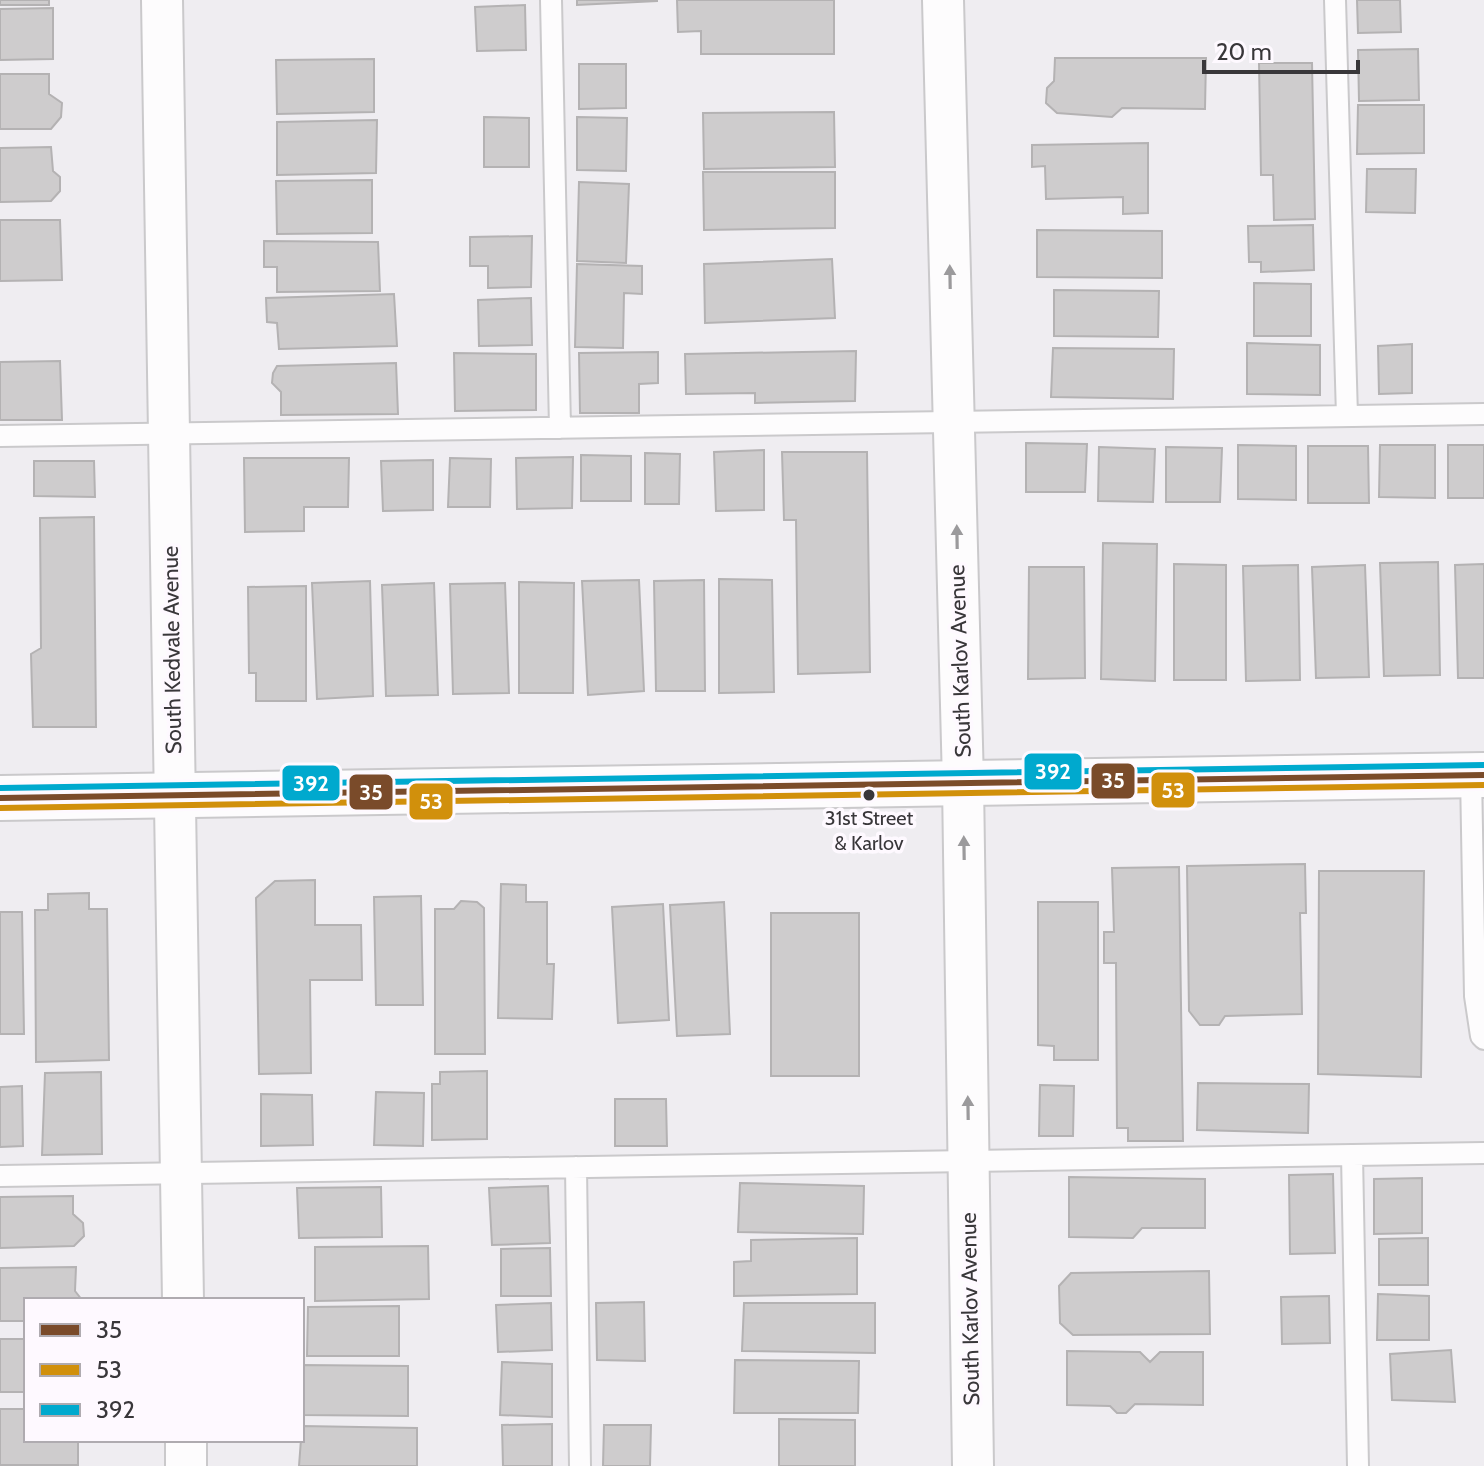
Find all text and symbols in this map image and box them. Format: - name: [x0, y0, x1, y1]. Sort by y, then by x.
- scale bar: [1204, 24, 1358, 74]
- text: 20 m: [1216, 37, 1272, 66]
- one-way arrow: [944, 264, 956, 289]
- one-way arrow: [950, 524, 963, 549]
- street label: South Kedvale Avenue: [157, 546, 187, 754]
- street label: South Karlov Avenue: [943, 564, 977, 758]
- line badge: 392: [1023, 752, 1083, 791]
- text: 392: [1035, 758, 1071, 785]
- line badge: 35: [1090, 762, 1136, 800]
- line badge: 392: [281, 764, 341, 802]
- text: 35: [1101, 767, 1125, 794]
- text: 392: [293, 770, 329, 797]
- line badge: 53: [1150, 771, 1196, 809]
- line badge: 35: [348, 773, 394, 811]
- text: 53: [1161, 777, 1185, 804]
- text: 35: [359, 779, 383, 806]
- line badge: 53: [408, 782, 454, 821]
- marker: 31st Street & Karlov: [861, 787, 877, 803]
- text: 53: [419, 788, 443, 815]
- place label: 31st Street & Karlov: [825, 806, 913, 855]
- one-way arrow: [958, 835, 970, 860]
- one-way arrow: [961, 1095, 974, 1120]
- street label: South Karlov Avenue: [955, 1212, 985, 1406]
- legend: [24, 1298, 304, 1442]
- text: 35: [96, 1315, 122, 1344]
- text: 53: [96, 1355, 122, 1384]
- text: 392: [96, 1395, 135, 1424]

